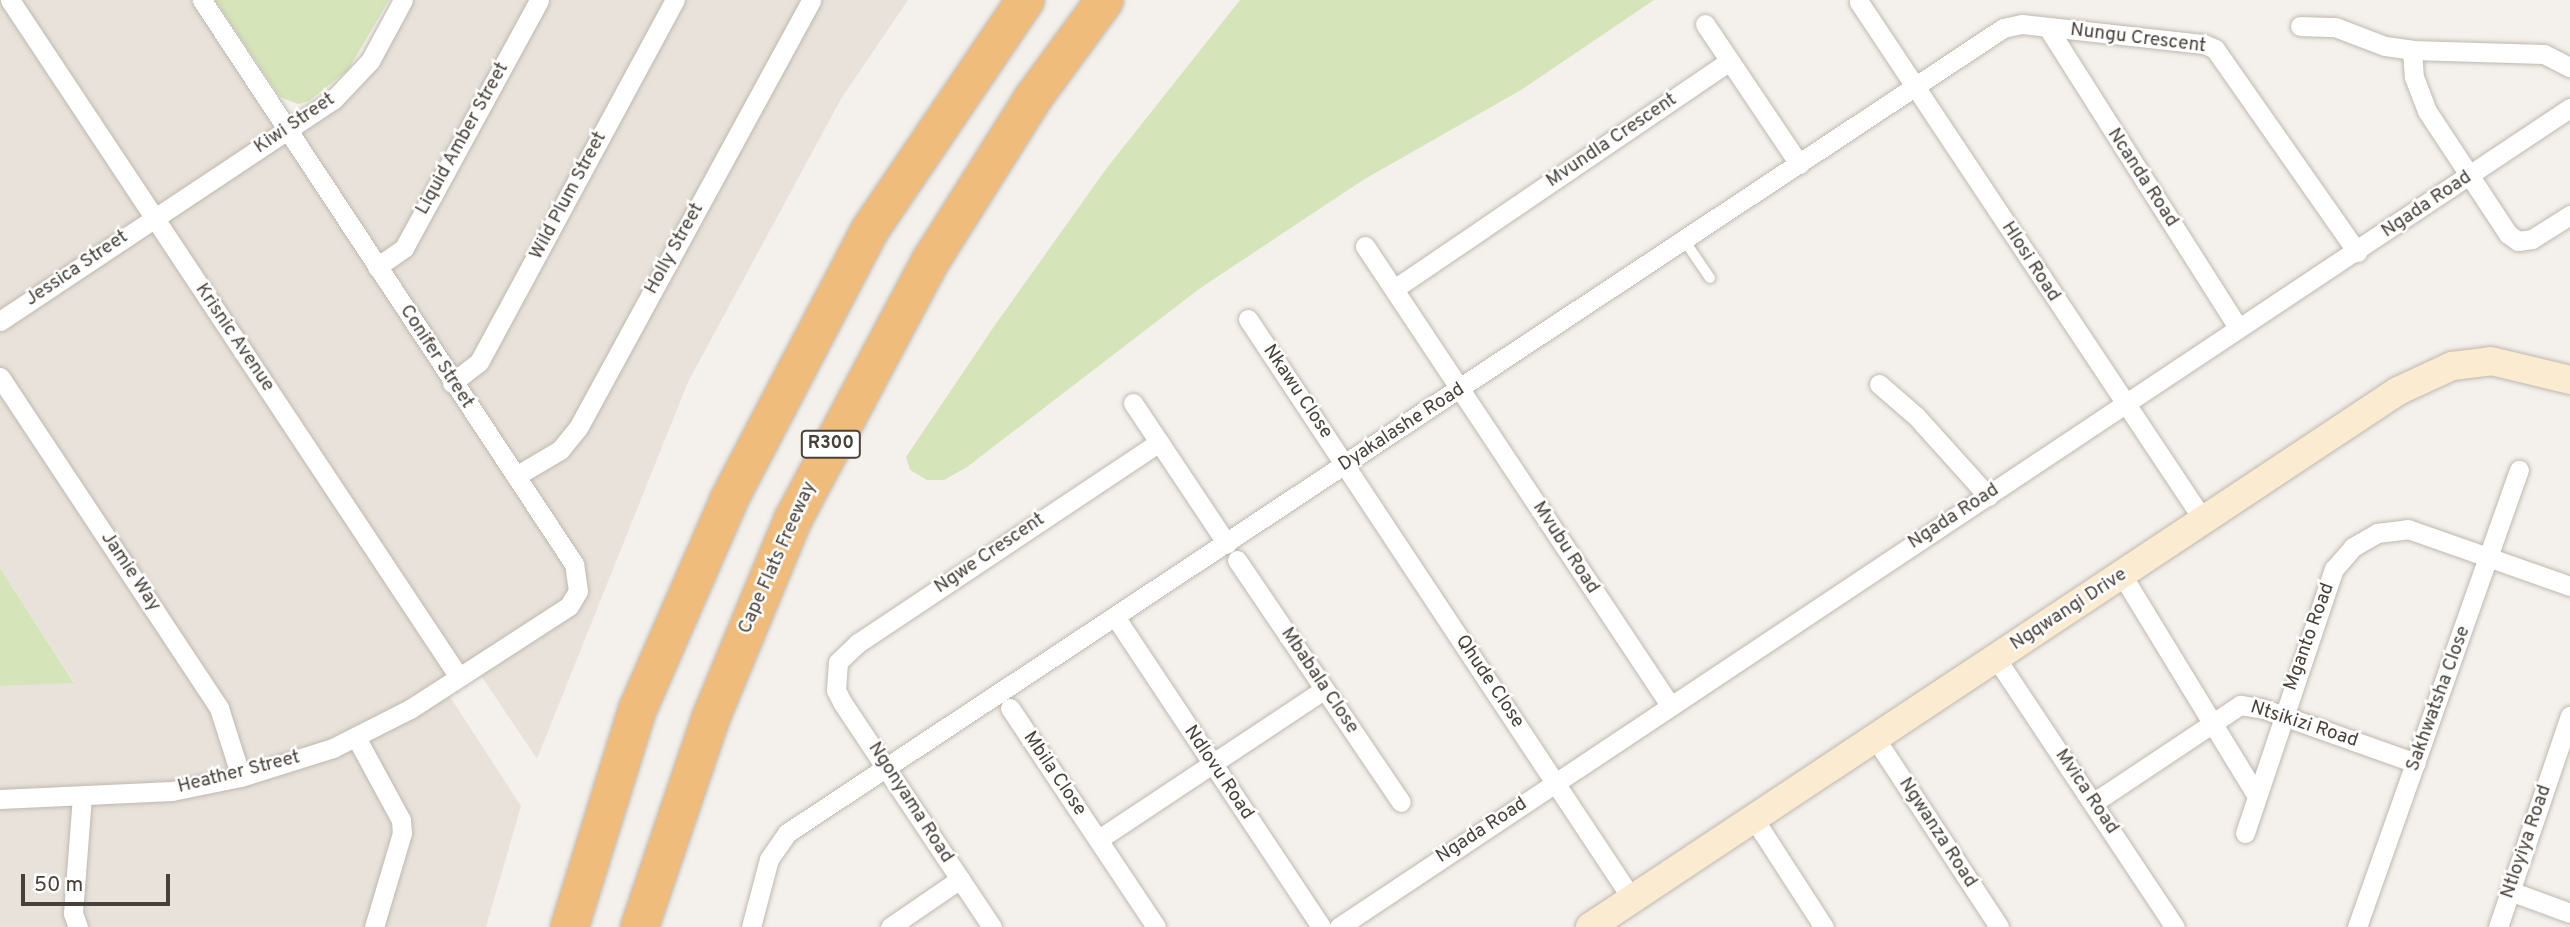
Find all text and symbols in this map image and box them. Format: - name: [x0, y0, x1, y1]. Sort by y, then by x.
- street label: Nungu Crescent: [2069, 19, 2207, 59]
- street label: Liquid Amber Street: [411, 59, 515, 219]
- street label: Kiwi Street: [250, 89, 340, 159]
- street label: Mvundla Crescent: [1542, 89, 1682, 193]
- street label: Ncanda Road: [2102, 124, 2182, 232]
- street label: Wild Plum Street: [526, 128, 612, 264]
- street label: Ngada Road: [2378, 167, 2476, 243]
- street label: Holly Street: [641, 199, 709, 299]
- street label: Hlosi Road: [1996, 218, 2064, 306]
- street label: Jessica Street: [21, 226, 133, 312]
- street label: Krisnic Avenue: [189, 279, 279, 397]
- street label: Conifer Street: [394, 301, 478, 413]
- street label: Nkawu Close: [1257, 341, 1337, 443]
- street label: Dyakalashe Road: [1335, 379, 1469, 477]
- road number: R300: [800, 430, 862, 458]
- street label: Cape Flats Freeway: [734, 478, 822, 638]
- street label: Ngada Road: [1904, 479, 2004, 555]
- street label: Mvubu Road: [1527, 498, 1603, 598]
- street label: Ngwe Crescent: [931, 509, 1049, 599]
- street label: Jamie Way: [95, 528, 165, 616]
- street label: Ngqwangi Drive: [2006, 564, 2132, 656]
- street label: Mganto Road: [2280, 580, 2340, 694]
- street label: Sakhwatsha Close: [2402, 623, 2476, 775]
- street label: Mbabala Close: [1275, 624, 1363, 738]
- street label: Qhude Close: [1450, 631, 1528, 733]
- street label: Ntsikizi Road: [2247, 697, 2361, 753]
- street label: Ndlovu Road: [1178, 722, 1258, 824]
- street label: Mbila Close: [1017, 727, 1091, 821]
- street label: Ngonyama Road: [862, 738, 958, 868]
- street label: Mvica Road: [2049, 745, 2123, 839]
- street label: Heather Street: [175, 747, 303, 799]
- street label: Ngwanza Road: [1893, 774, 1981, 892]
- street label: Ntloyiya Road: [2497, 782, 2557, 902]
- street label: Ngada Road: [1432, 793, 1532, 869]
- scale bar: [24, 860, 173, 904]
- text: 50 m: [34, 872, 83, 899]

